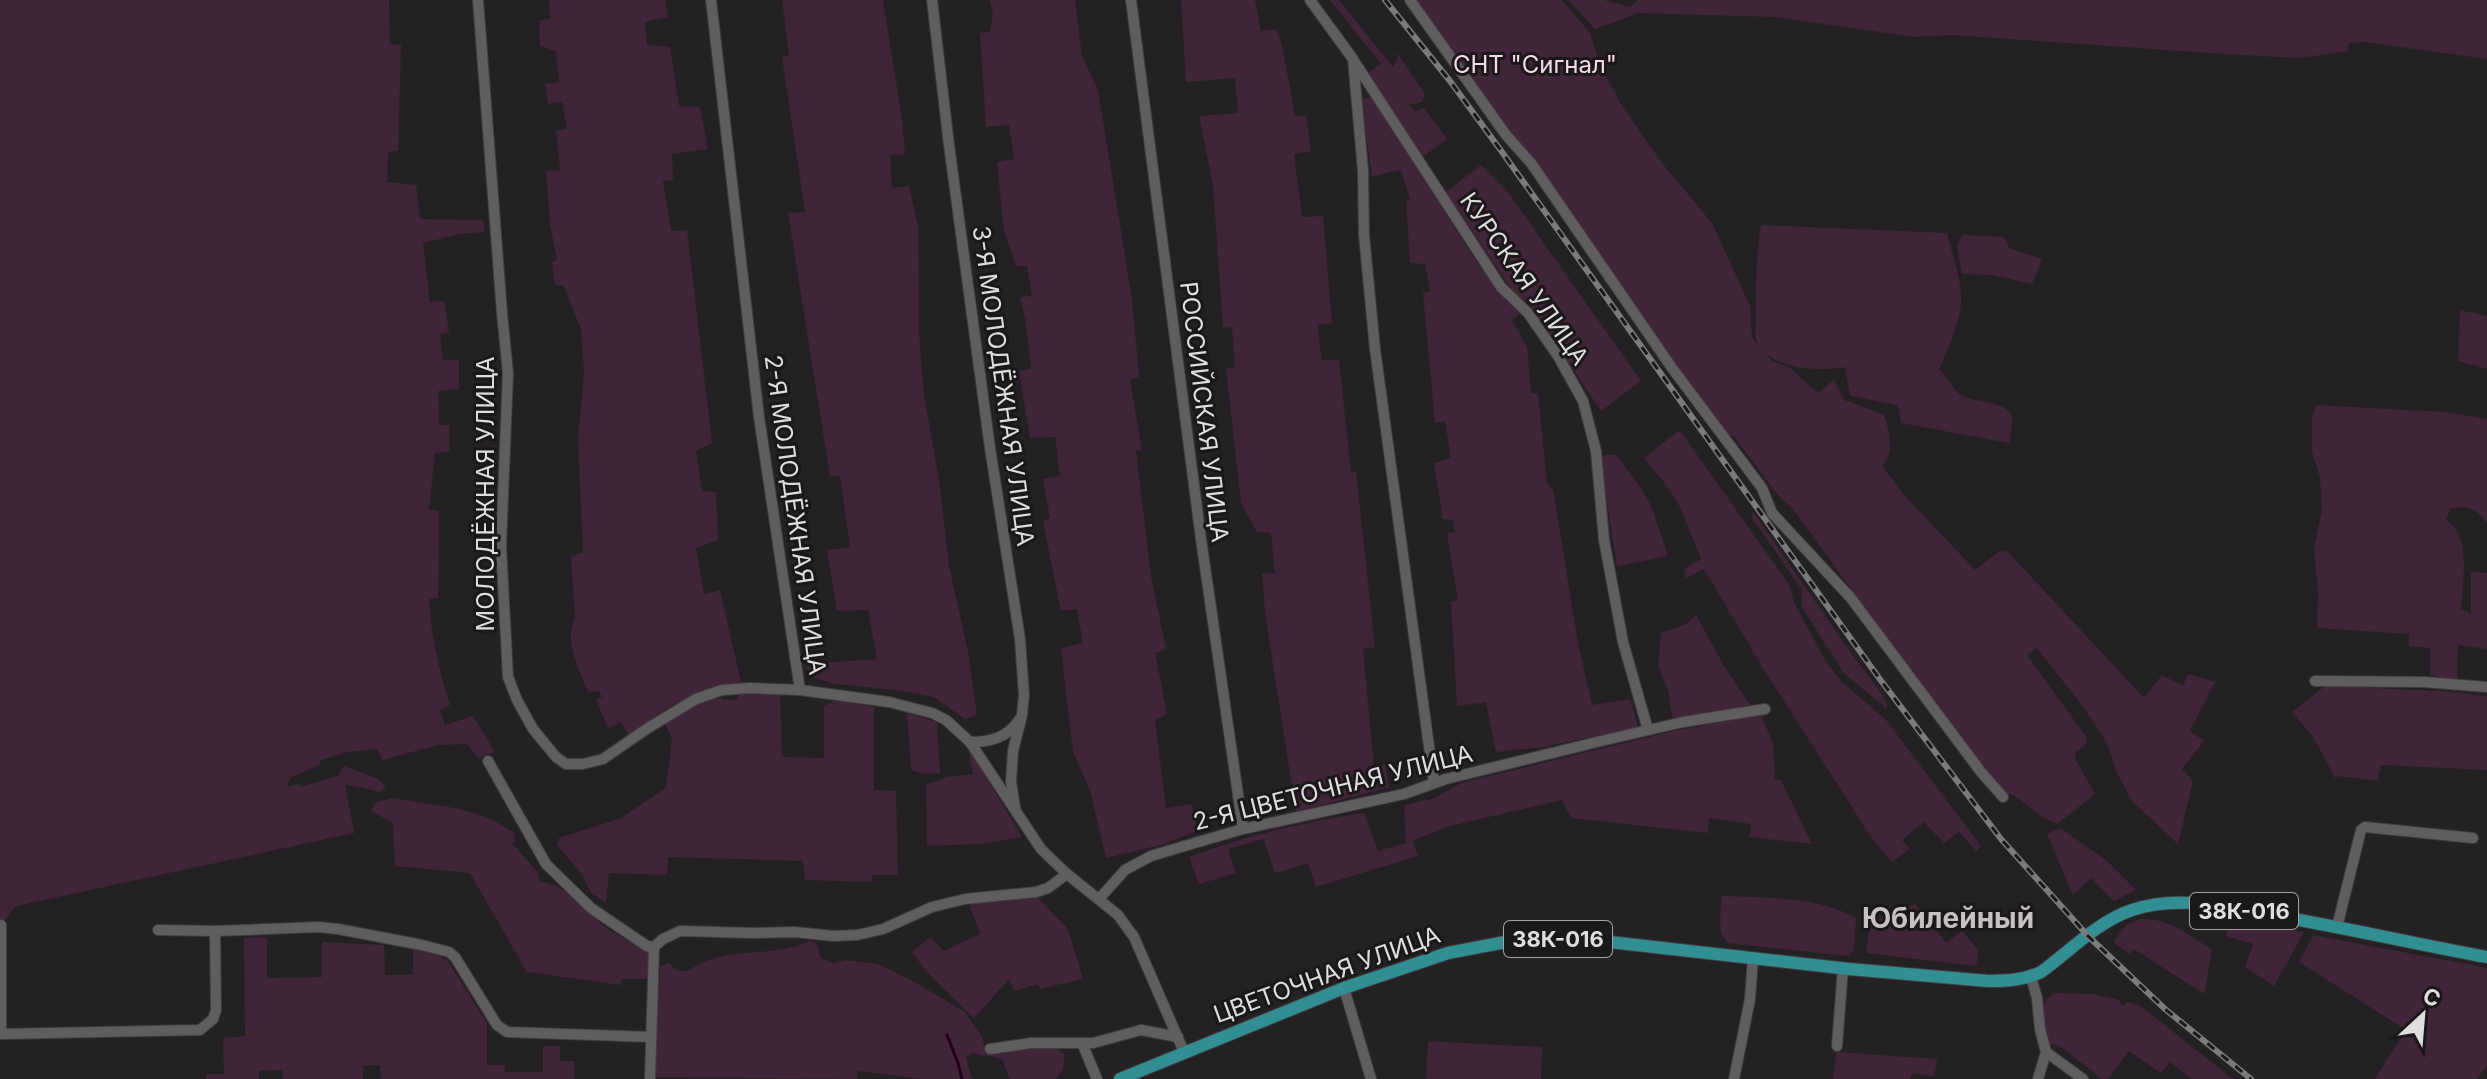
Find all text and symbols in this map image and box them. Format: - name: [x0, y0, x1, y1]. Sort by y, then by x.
- park label: СНТ "Сигнал": [1453, 50, 1617, 79]
- street label: КУРСКАЯ УЛИЦА: [1454, 187, 1595, 371]
- street label: 3-Я МОЛОДЁЖНАЯ УЛИЦА: [967, 224, 1040, 548]
- street label: РОССИЙСКАЯ УЛИЦА: [1174, 280, 1236, 544]
- street label: 2-Я МОЛОДЁЖНАЯ УЛИЦА: [759, 353, 832, 677]
- street label: МОЛОДЁЖНАЯ УЛИЦА: [471, 356, 500, 632]
- street label: 2-Я ЦВЕТОЧНАЯ УЛИЦА: [1190, 739, 1476, 836]
- road number: 38К-016: [2190, 893, 2298, 929]
- district label: Юбилейный: [1862, 901, 2034, 935]
- street label: ЦВЕТОЧНАЯ УЛИЦА: [1210, 920, 1444, 1029]
- road number: 38К-016: [1504, 921, 1612, 957]
- north arrow: [2383, 975, 2463, 1055]
- text: С: [2419, 982, 2445, 1012]

